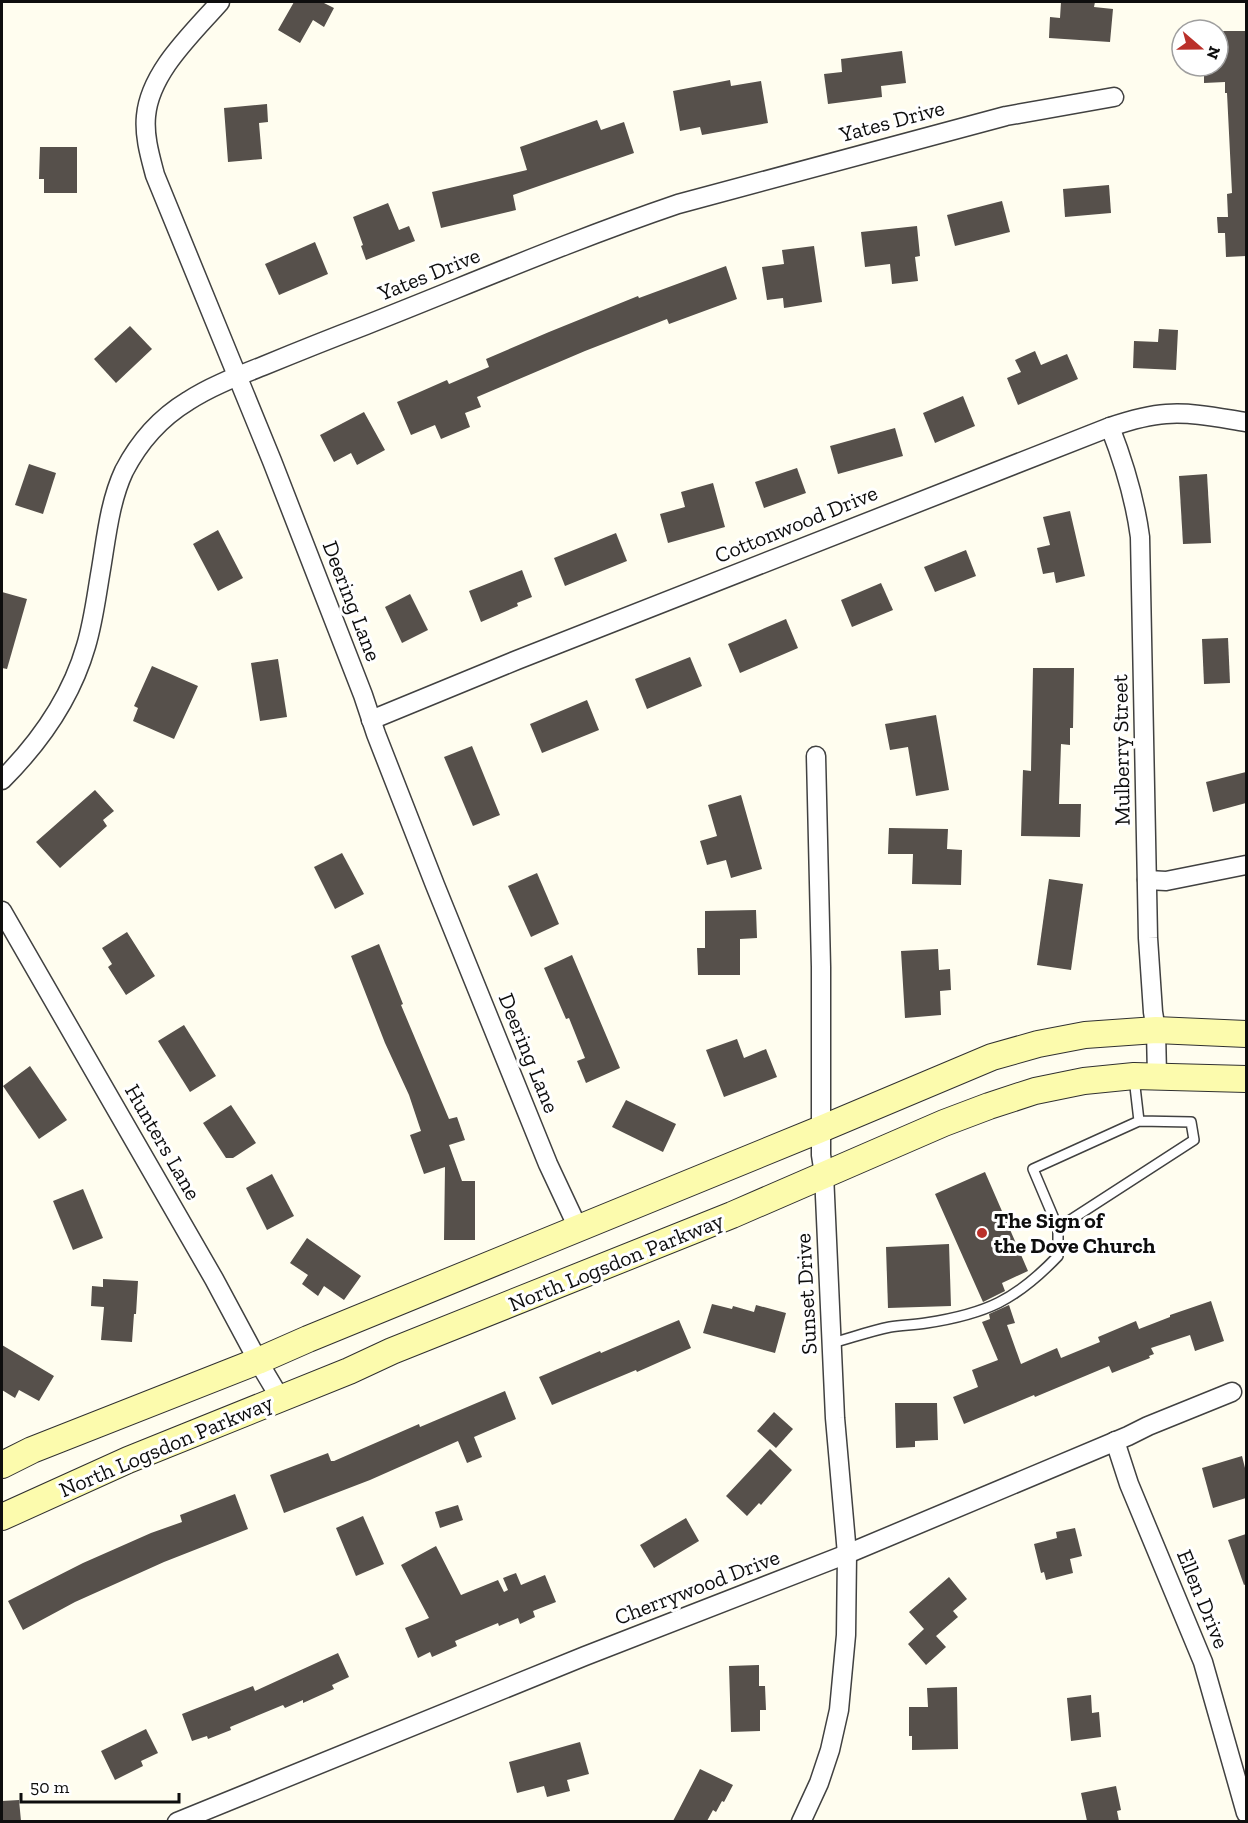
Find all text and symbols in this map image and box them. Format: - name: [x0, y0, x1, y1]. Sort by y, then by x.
- north arrow: [1170, 18, 1230, 78]
- text: N: [1203, 44, 1225, 62]
- street label: Yates Drive: [836, 94, 947, 148]
- street label: Yates Drive: [373, 241, 484, 307]
- street label: Cottonwood Drive: [711, 479, 881, 569]
- street label: Deering Lane: [317, 537, 387, 665]
- street label: Mulberry Street: [1106, 673, 1136, 826]
- street label: Deering Lane: [493, 989, 565, 1117]
- street label: Hunters Lane: [119, 1079, 207, 1205]
- street label: North Logsdon Parkway: [505, 1206, 728, 1317]
- place label: The Sign of the Dove Church: [994, 1207, 1156, 1259]
- marker: The Sign of the Dove Church: [975, 1226, 989, 1240]
- street label: Sunset Drive: [789, 1233, 823, 1355]
- street label: North Logsdon Parkway: [55, 1388, 278, 1503]
- street label: Cherrywood Drive: [611, 1543, 783, 1631]
- street label: Ellen Drive: [1171, 1546, 1235, 1652]
- scale bar: [21, 1766, 178, 1804]
- text: 50 m: [30, 1776, 70, 1798]

